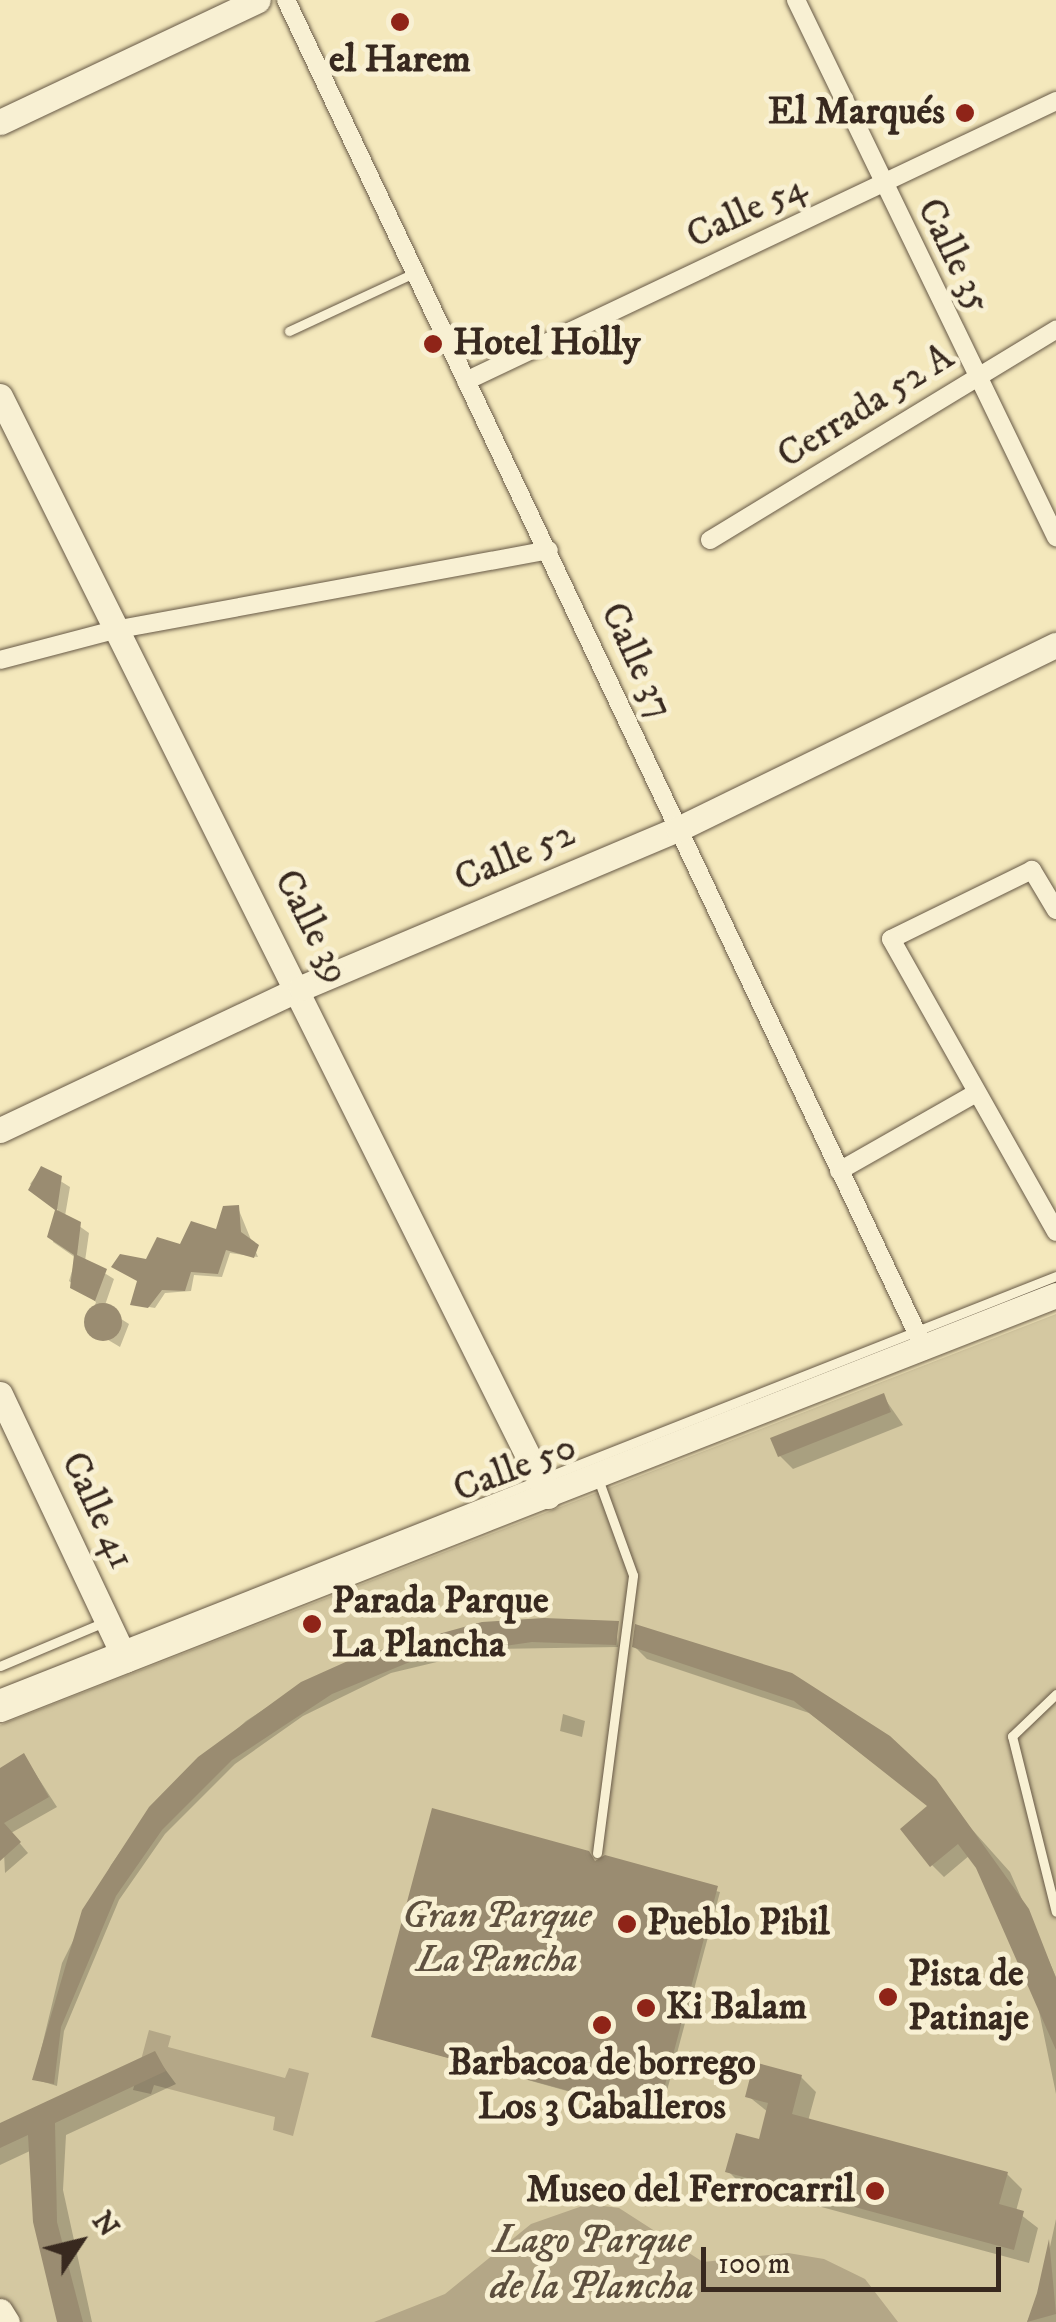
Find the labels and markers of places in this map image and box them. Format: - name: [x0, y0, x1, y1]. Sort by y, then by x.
- marker: el Harem: [389, 11, 411, 33]
- place label: el Harem: [329, 38, 471, 84]
- place label: El Marqués: [768, 90, 945, 136]
- marker: El Marqués: [954, 102, 976, 124]
- place label: Hotel Holly: [453, 321, 640, 367]
- marker: Hotel Holly: [422, 333, 444, 355]
- place label: Parada Parque La Plancha: [332, 1579, 549, 1668]
- marker: Parada Parque La Plancha: [301, 1613, 323, 1635]
- place label: Pueblo Pibil: [647, 1901, 830, 1947]
- marker: Pueblo Pibil: [616, 1913, 638, 1935]
- place label: Pista de Patinaje: [908, 1952, 1029, 2042]
- place label: Ki Balam: [666, 1985, 807, 2031]
- marker: Pista de Patinaje: [877, 1986, 899, 2008]
- marker: Ki Balam: [635, 1997, 657, 2019]
- marker: Barbacoa de borrego Los 3 Caballeros: [591, 2014, 613, 2036]
- place label: Barbacoa de borrego Los 3 Caballeros: [448, 2041, 756, 2130]
- place label: Museo del Ferrocarril: [526, 2168, 855, 2214]
- marker: Museo del Ferrocarril: [864, 2180, 886, 2202]

